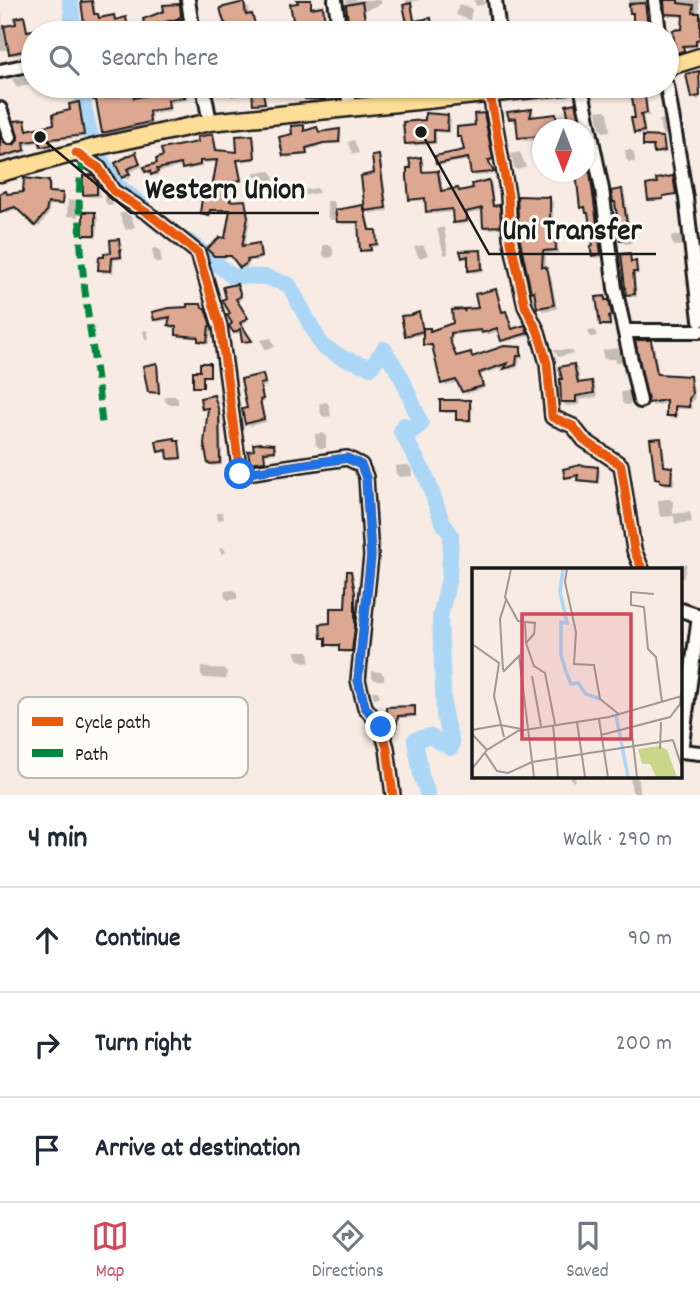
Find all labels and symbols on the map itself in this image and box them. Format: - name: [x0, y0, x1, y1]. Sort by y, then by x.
- north arrow: [532, 119, 595, 182]
- callout: Western Union: [131, 162, 319, 213]
- text: Western Union: [145, 171, 305, 214]
- callout: Uni Transfer: [489, 203, 656, 254]
- text: Uni Transfer: [502, 212, 642, 255]
- route start: [224, 458, 255, 489]
- inset map: [472, 568, 682, 778]
- legend: [18, 697, 248, 778]
- text: Cycle path: [75, 711, 150, 738]
- route end: [365, 711, 396, 742]
- text: Path: [75, 743, 108, 770]

